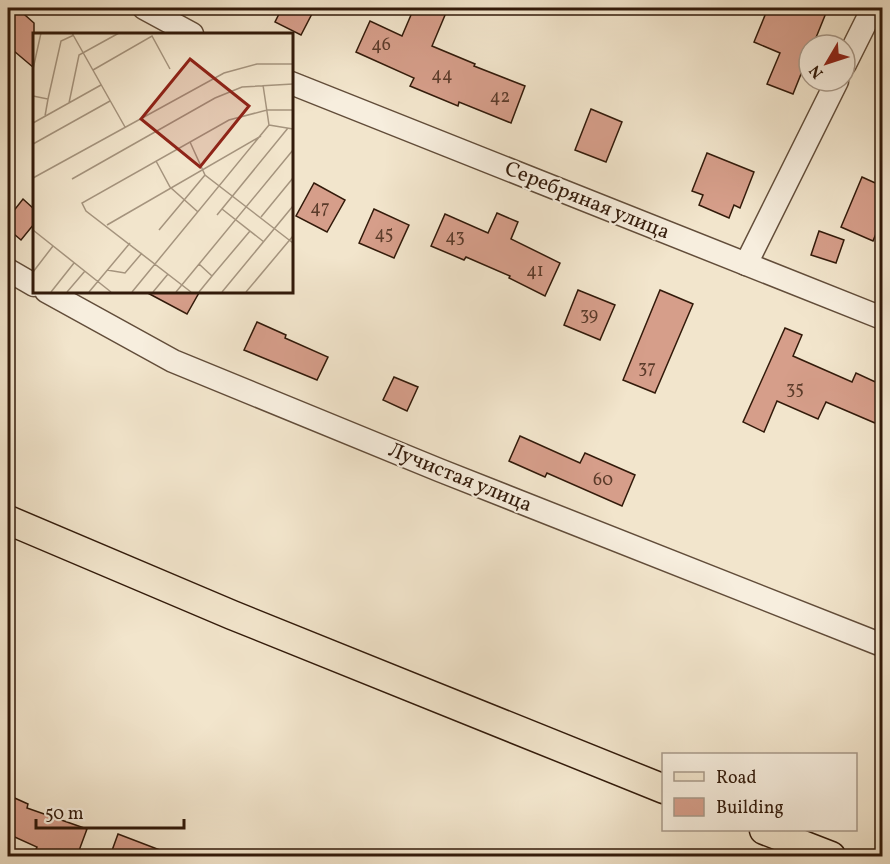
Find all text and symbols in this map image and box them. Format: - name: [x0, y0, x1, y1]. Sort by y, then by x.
- inset map: [33, 33, 292, 292]
- house number: 46: [371, 33, 391, 58]
- north arrow: [797, 33, 857, 93]
- text: N: [804, 59, 829, 83]
- house number: 44: [431, 63, 453, 88]
- house number: 42: [490, 85, 510, 110]
- street label: Серебряная улица: [500, 155, 674, 247]
- house number: 47: [310, 196, 330, 221]
- house number: 45: [375, 222, 393, 247]
- house number: 43: [445, 225, 465, 250]
- house number: 41: [526, 259, 544, 284]
- house number: 39: [580, 303, 598, 328]
- house number: 37: [638, 356, 656, 381]
- house number: 35: [786, 377, 804, 402]
- street label: Лучистая улица: [384, 436, 536, 520]
- house number: 60: [593, 468, 613, 493]
- legend: [662, 753, 857, 831]
- text: Road: [716, 766, 757, 791]
- scale bar: [36, 792, 184, 830]
- text: Building: [716, 796, 784, 821]
- text: 50 m: [45, 802, 84, 827]

